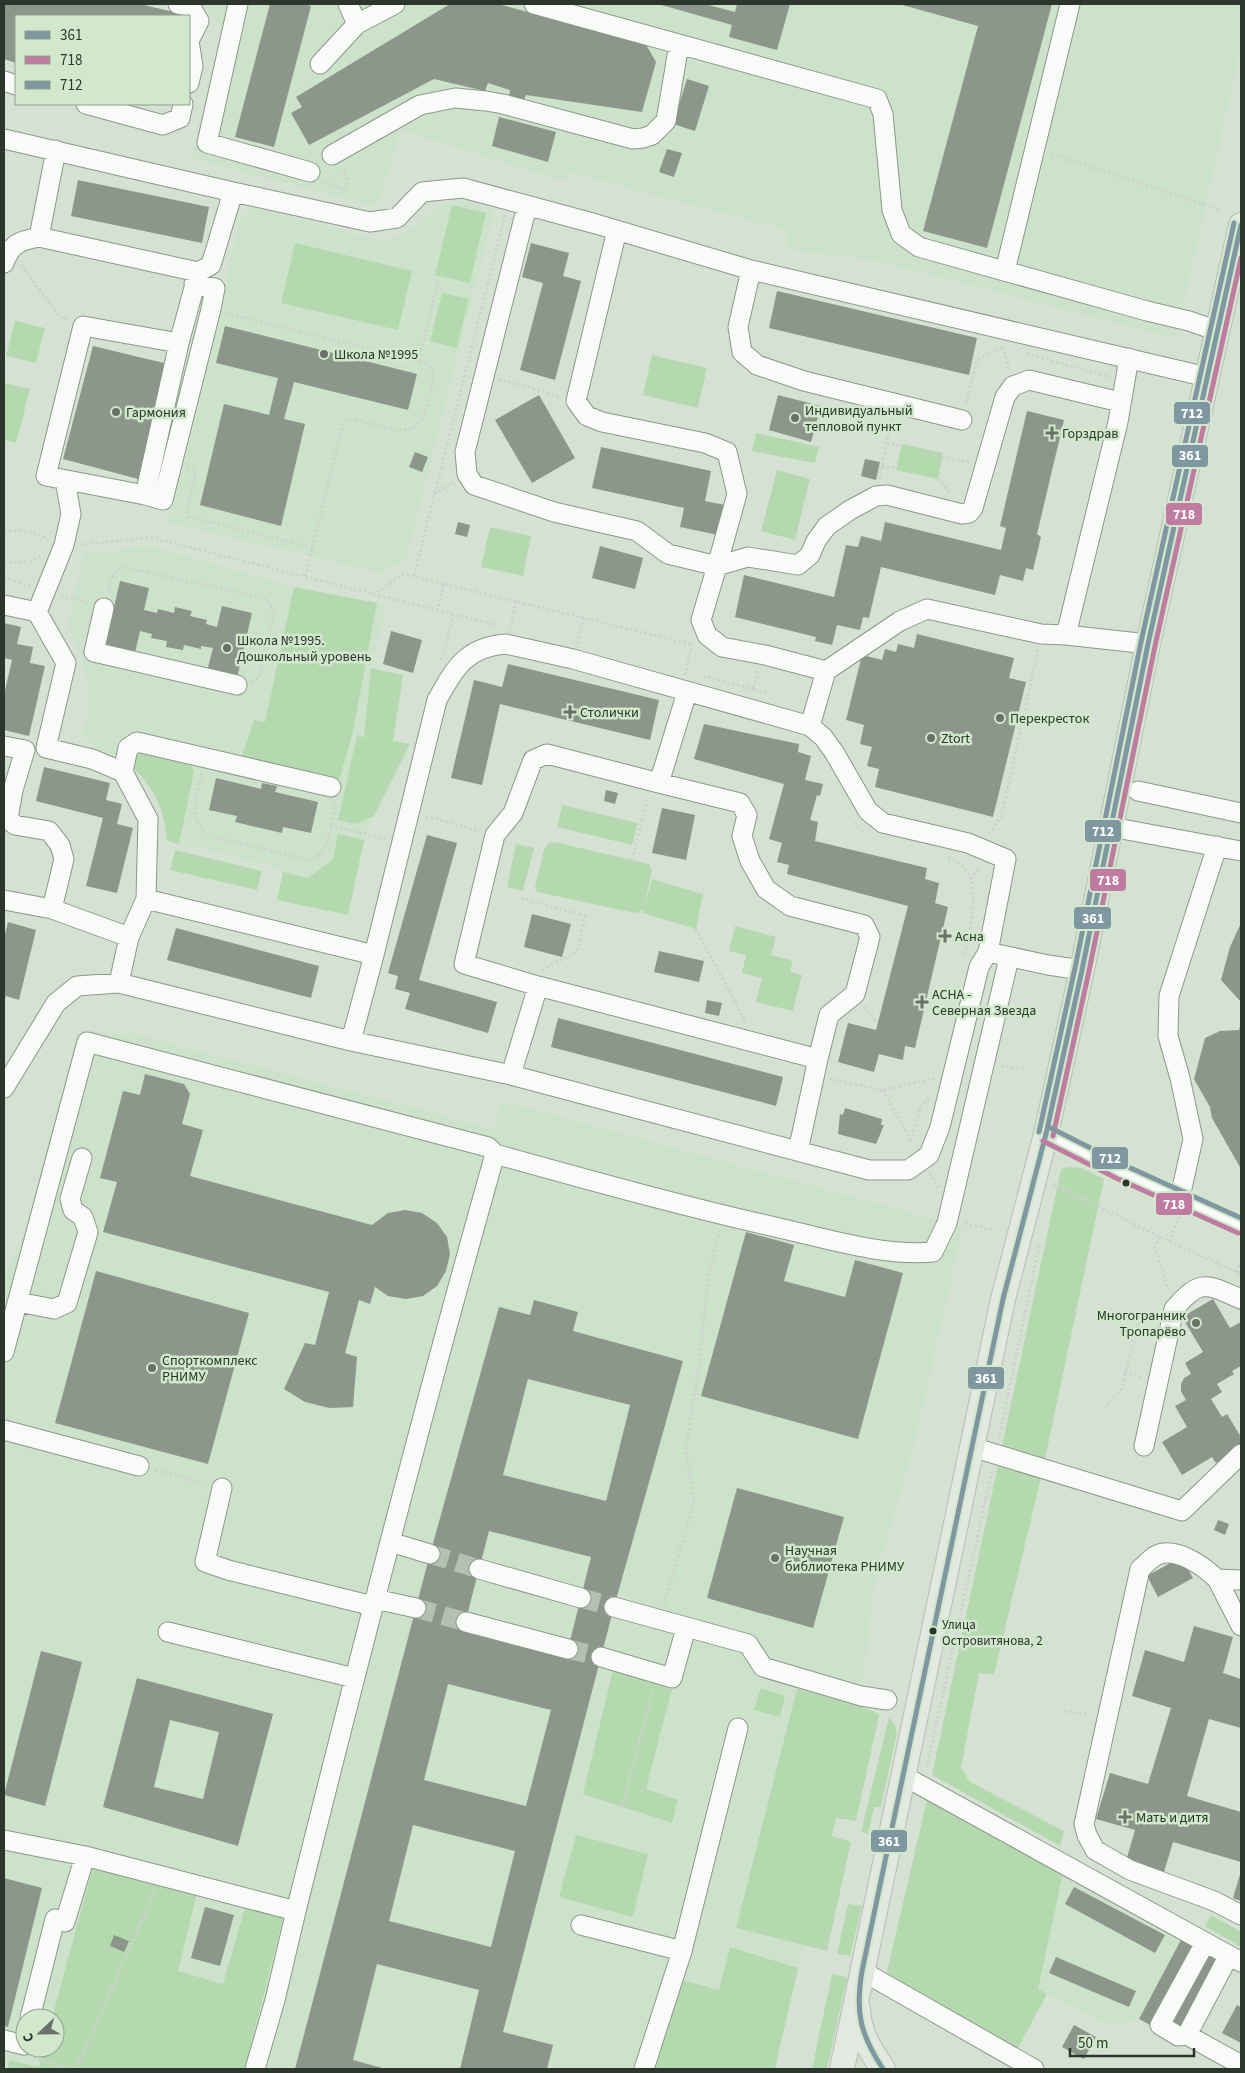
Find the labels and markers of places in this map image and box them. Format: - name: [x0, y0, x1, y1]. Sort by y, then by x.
- place label: Школа №1995: [334, 345, 418, 365]
- marker: Школа №1995: [318, 348, 330, 360]
- place label: Индивидуальный тепловой пункт: [805, 401, 913, 437]
- place label: Гармония: [126, 403, 186, 423]
- marker: Гармония: [110, 406, 122, 418]
- marker: Индивидуальный тепловой пункт: [789, 412, 801, 424]
- place label: Горздрав: [1062, 424, 1118, 444]
- marker: Горздрав: [1046, 427, 1058, 439]
- place label: Школа №1995. Дошкольный уровень: [237, 631, 372, 667]
- marker: Школа №1995. Дошкольный уровень: [221, 642, 233, 654]
- place label: Столички: [580, 703, 639, 723]
- marker: Столички: [564, 706, 576, 718]
- place label: Перекресток: [1010, 709, 1089, 729]
- marker: Перекресток: [994, 712, 1006, 724]
- place label: Ztort: [941, 729, 970, 749]
- marker: Ztort: [925, 732, 937, 744]
- place label: Асна: [955, 927, 984, 947]
- marker: Асна: [939, 930, 951, 942]
- place label: АСНА - Северная Звезда: [932, 985, 1036, 1021]
- marker: АСНА - Северная Звезда: [916, 996, 928, 1008]
- unlabelled marker: [1121, 1178, 1131, 1188]
- place label: Многогранник Тропарёво: [1097, 1306, 1186, 1342]
- marker: Многогранник Тропарёво: [1190, 1317, 1202, 1329]
- place label: Спорткомплекс РНИМУ: [162, 1351, 258, 1387]
- marker: Спорткомплекс РНИМУ: [146, 1362, 158, 1374]
- place label: Научная библиотека РНИМУ: [785, 1541, 905, 1577]
- marker: Научная библиотека РНИМУ: [769, 1552, 781, 1564]
- place label: Улица Островитянова, 2: [942, 1616, 1043, 1650]
- marker: Улица Островитянова, 2: [928, 1626, 938, 1636]
- place label: Мать и дитя: [1136, 1808, 1208, 1828]
- marker: Мать и дитя: [1118, 1810, 1132, 1824]

